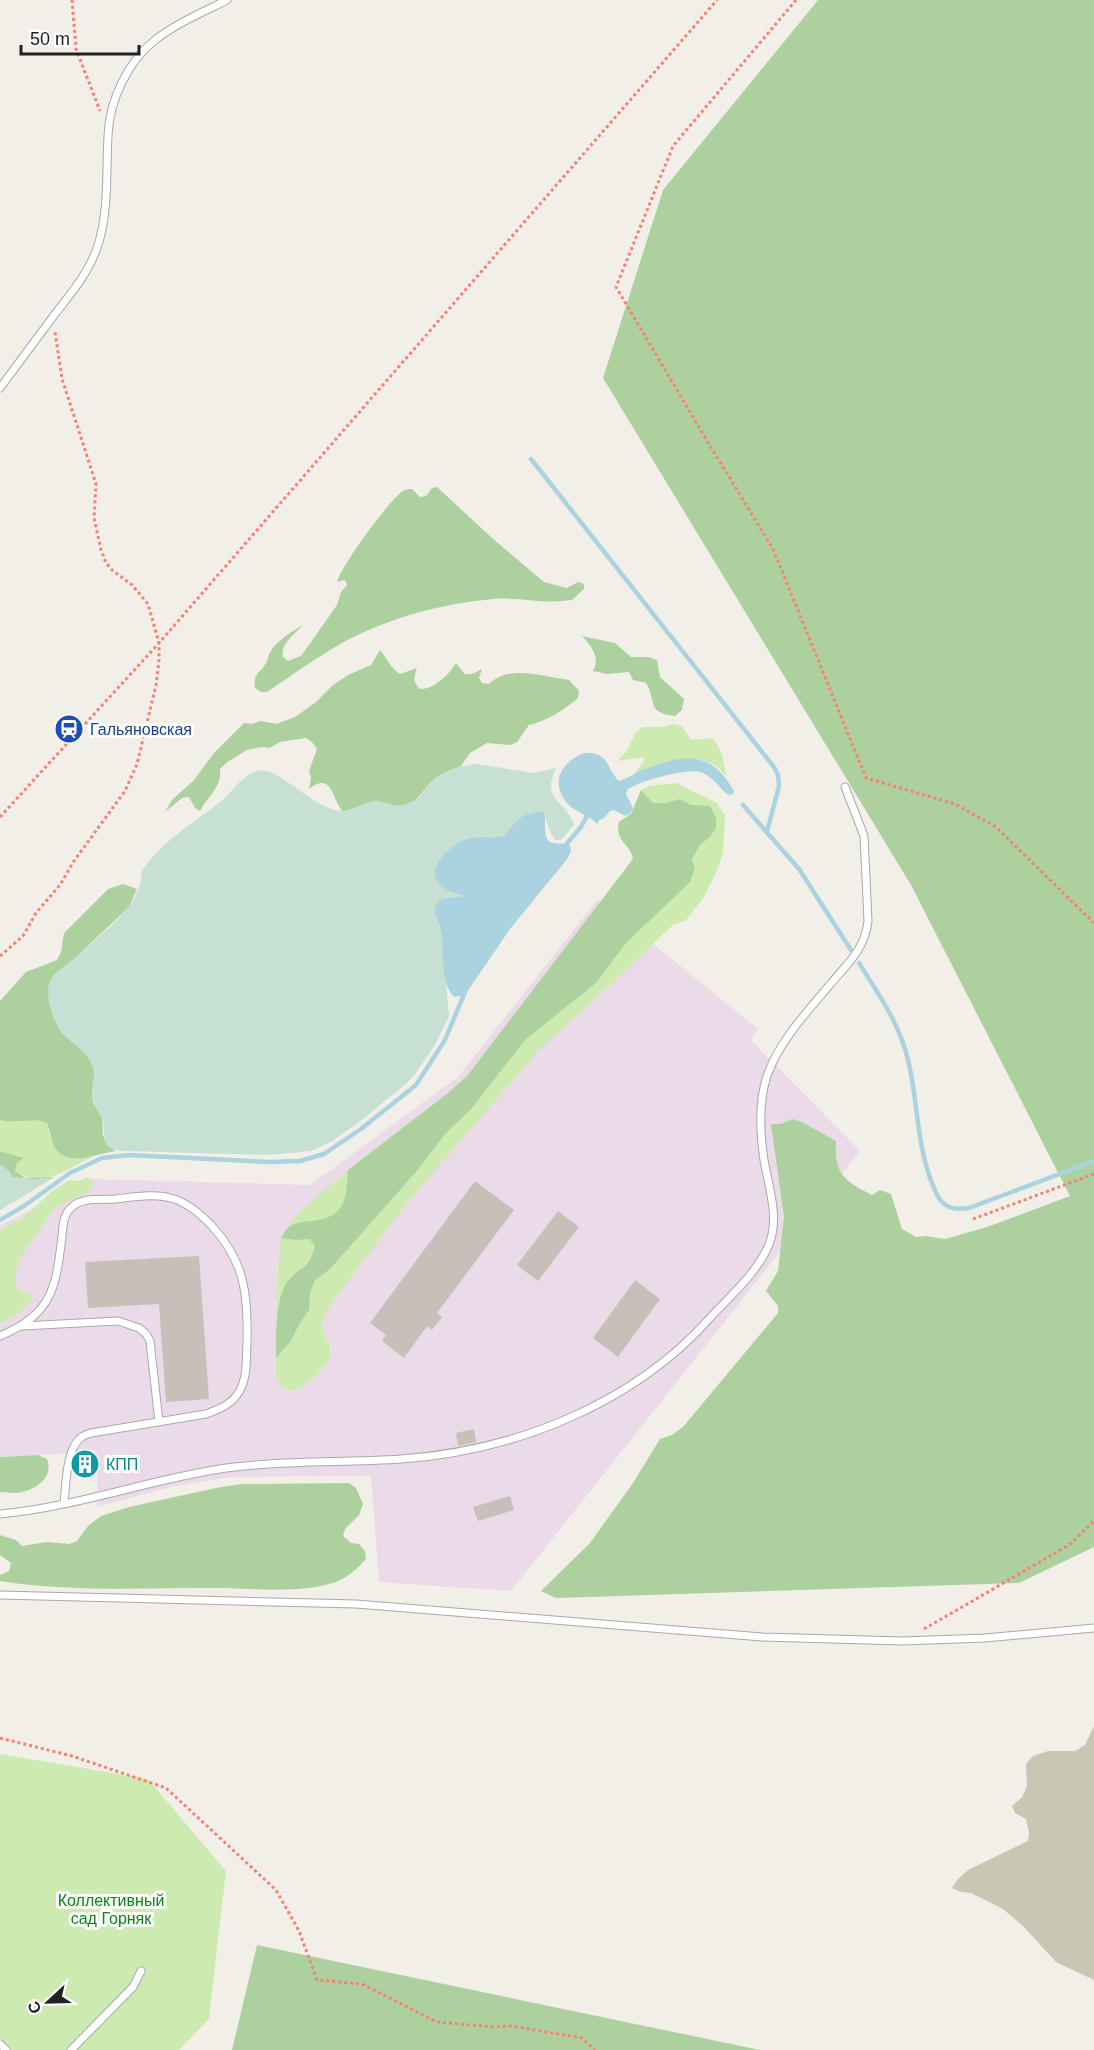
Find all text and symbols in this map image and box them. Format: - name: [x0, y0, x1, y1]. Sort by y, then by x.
- scale bar: [21, 18, 140, 56]
- text: 50 m: [30, 29, 70, 49]
- station icon: Гальяновская: [53, 713, 85, 745]
- place label: Гальяновская: [90, 721, 192, 738]
- building icon: КПП: [69, 1448, 101, 1480]
- place label: КПП: [106, 1456, 138, 1473]
- park label: Коллективный сад Горняк: [58, 1892, 164, 1927]
- north arrow: [18, 1972, 78, 2032]
- text: С: [24, 1998, 45, 2016]

